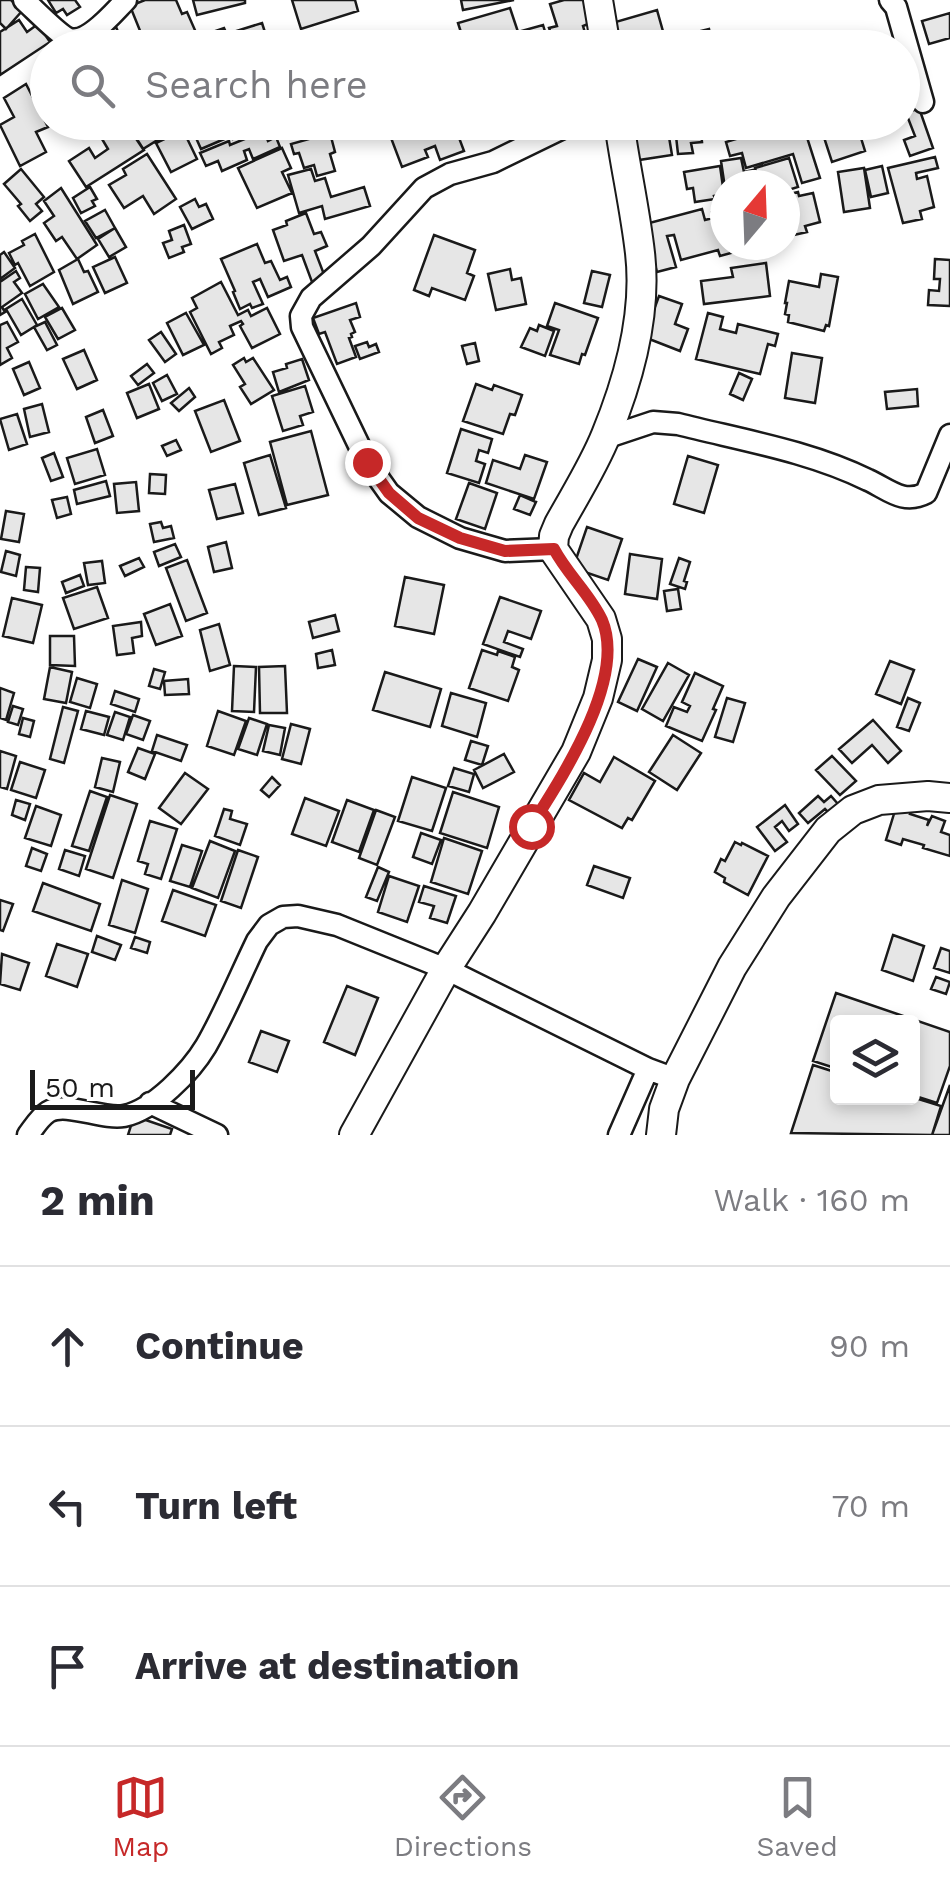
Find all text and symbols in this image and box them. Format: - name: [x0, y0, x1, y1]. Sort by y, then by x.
- search box: [30, 30, 920, 140]
- icon: search: [65, 58, 120, 113]
- text: Search here: [145, 63, 368, 107]
- north arrow: [710, 170, 800, 260]
- route end: [345, 440, 391, 486]
- route start: [509, 804, 555, 850]
- map controls: [830, 1015, 920, 1105]
- button: layers: [830, 1015, 920, 1105]
- scale bar: [30, 1065, 195, 1110]
- text: 50 m: [45, 1071, 115, 1104]
- text: 2 min: [40, 1176, 155, 1225]
- text: Walk · 160 m: [714, 1181, 910, 1219]
- icon: ahead: [40, 1319, 95, 1374]
- text: Continue: [135, 1324, 304, 1368]
- text: 90 m: [829, 1327, 910, 1365]
- icon: left: [40, 1479, 95, 1534]
- text: Turn left: [135, 1484, 297, 1528]
- text: 70 m: [831, 1487, 910, 1525]
- icon: arrive: [40, 1639, 95, 1694]
- text: Arrive at destination: [135, 1644, 520, 1688]
- tab: Map: [112, 1770, 169, 1863]
- tab: Directions: [394, 1770, 532, 1863]
- tab: Saved: [756, 1770, 838, 1863]

